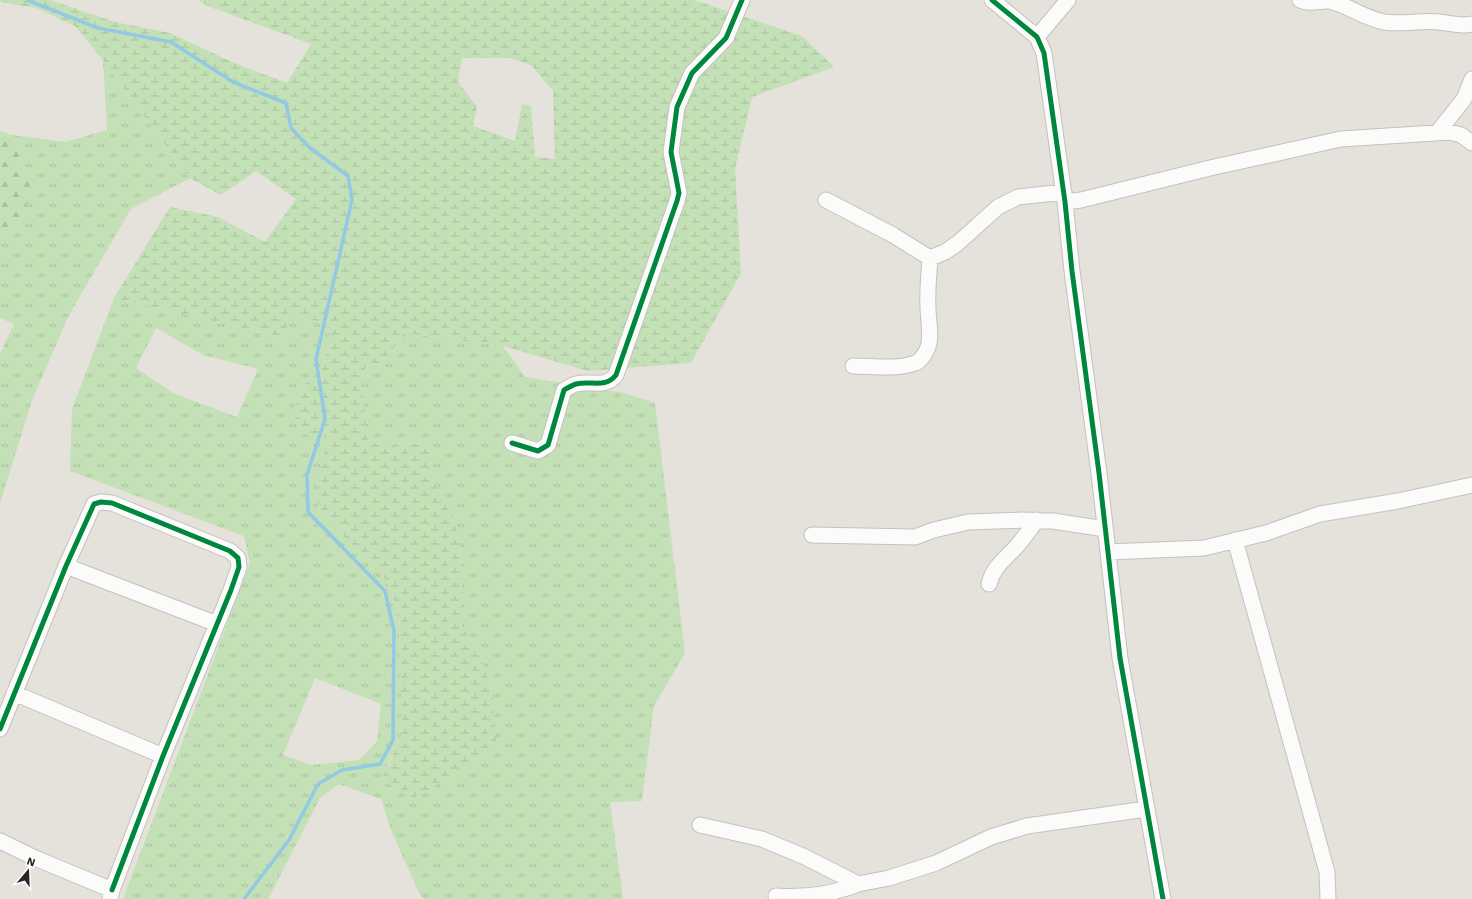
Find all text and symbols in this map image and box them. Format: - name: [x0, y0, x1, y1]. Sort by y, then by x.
- north arrow: [8, 851, 48, 891]
- text: N: [25, 855, 37, 869]

